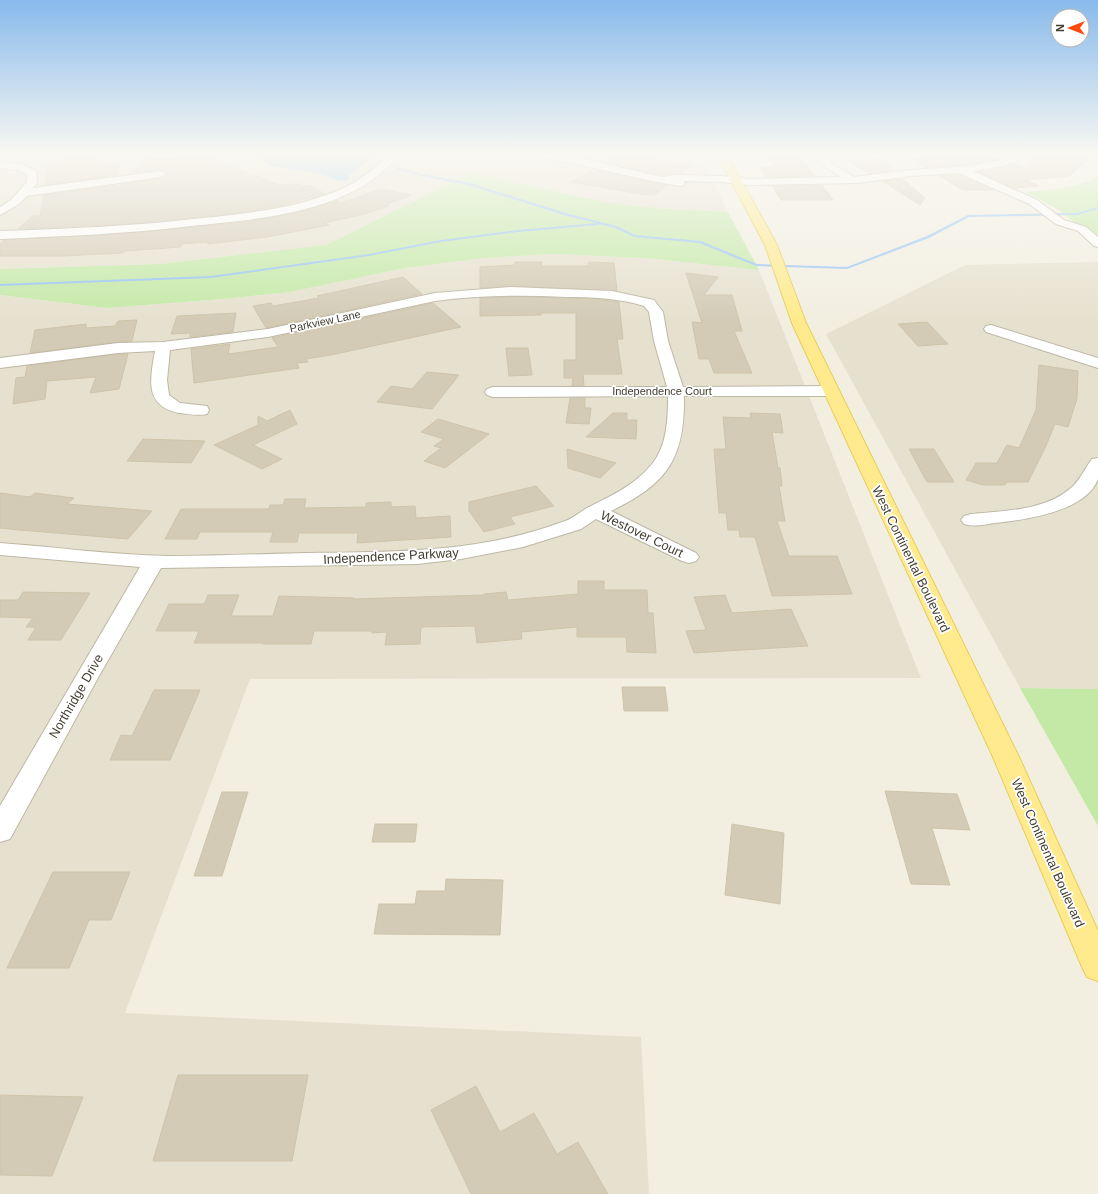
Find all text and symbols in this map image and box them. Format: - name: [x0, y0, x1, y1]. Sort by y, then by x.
- north arrow: [1050, 8, 1090, 48]
- text: N: [1054, 24, 1066, 32]
- street label: Parkview Lane: [288, 308, 362, 334]
- street label: Independence Court: [612, 385, 712, 397]
- street label: West Continental Boulevard: [869, 483, 953, 635]
- street label: Westover Court: [598, 508, 686, 561]
- street label: Independence Parkway: [323, 545, 460, 567]
- street label: Northridge Drive: [46, 651, 106, 741]
- street label: West Continental Boulevard: [1008, 776, 1088, 930]

